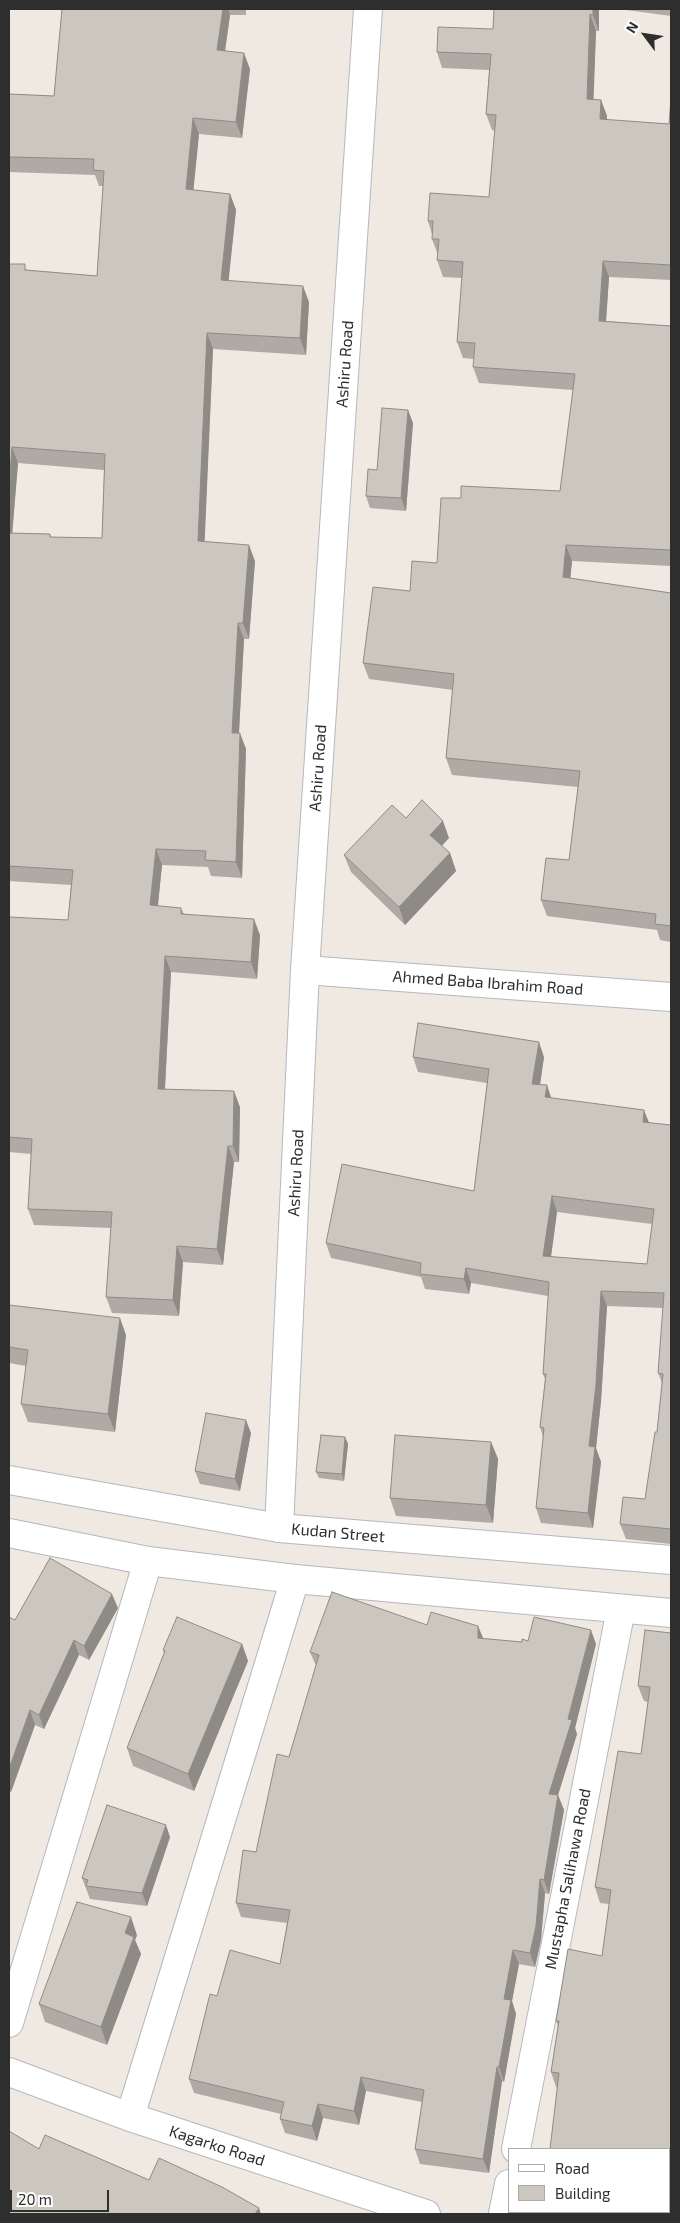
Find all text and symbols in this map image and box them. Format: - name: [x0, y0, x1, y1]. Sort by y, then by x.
- north arrow: [620, 10, 670, 60]
- text: N: [622, 18, 642, 36]
- street label: Ashiru Road: [332, 320, 358, 408]
- street label: Ashiru Road: [305, 724, 331, 812]
- street label: Ahmed Baba Ibrahim Road: [392, 967, 584, 999]
- street label: Ashiru Road: [284, 1129, 308, 1217]
- street label: Kudan Street: [290, 1519, 386, 1547]
- street label: Mustapha Salihawa Road: [541, 1787, 595, 1971]
- street label: Kagarko Road: [167, 2121, 267, 2171]
- legend: [508, 2148, 670, 2213]
- text: Road: [555, 2159, 590, 2177]
- scale bar: [12, 2180, 111, 2212]
- text: Building: [555, 2184, 610, 2202]
- text: 20 m: [18, 2190, 52, 2208]

